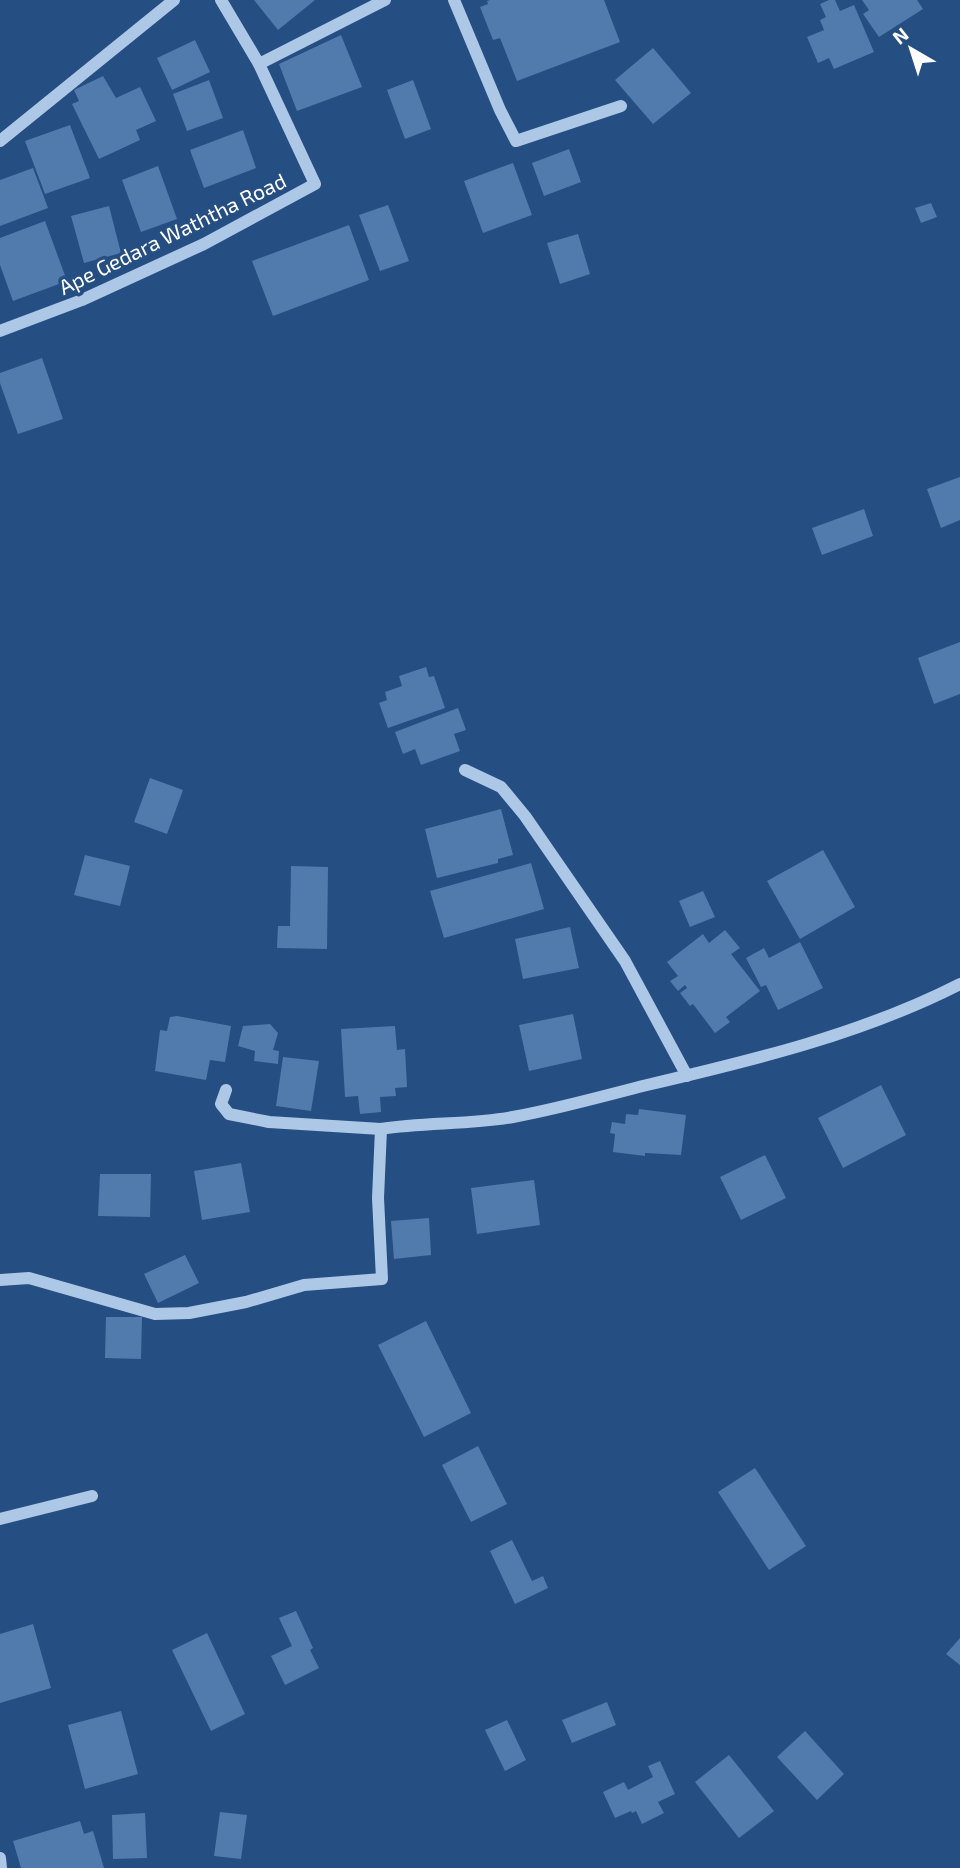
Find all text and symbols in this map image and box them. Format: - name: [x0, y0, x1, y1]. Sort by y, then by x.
- north arrow: [876, 14, 946, 84]
- text: N: [887, 22, 913, 49]
- street label: Ape Gedara Waththa Road: [54, 167, 290, 299]

